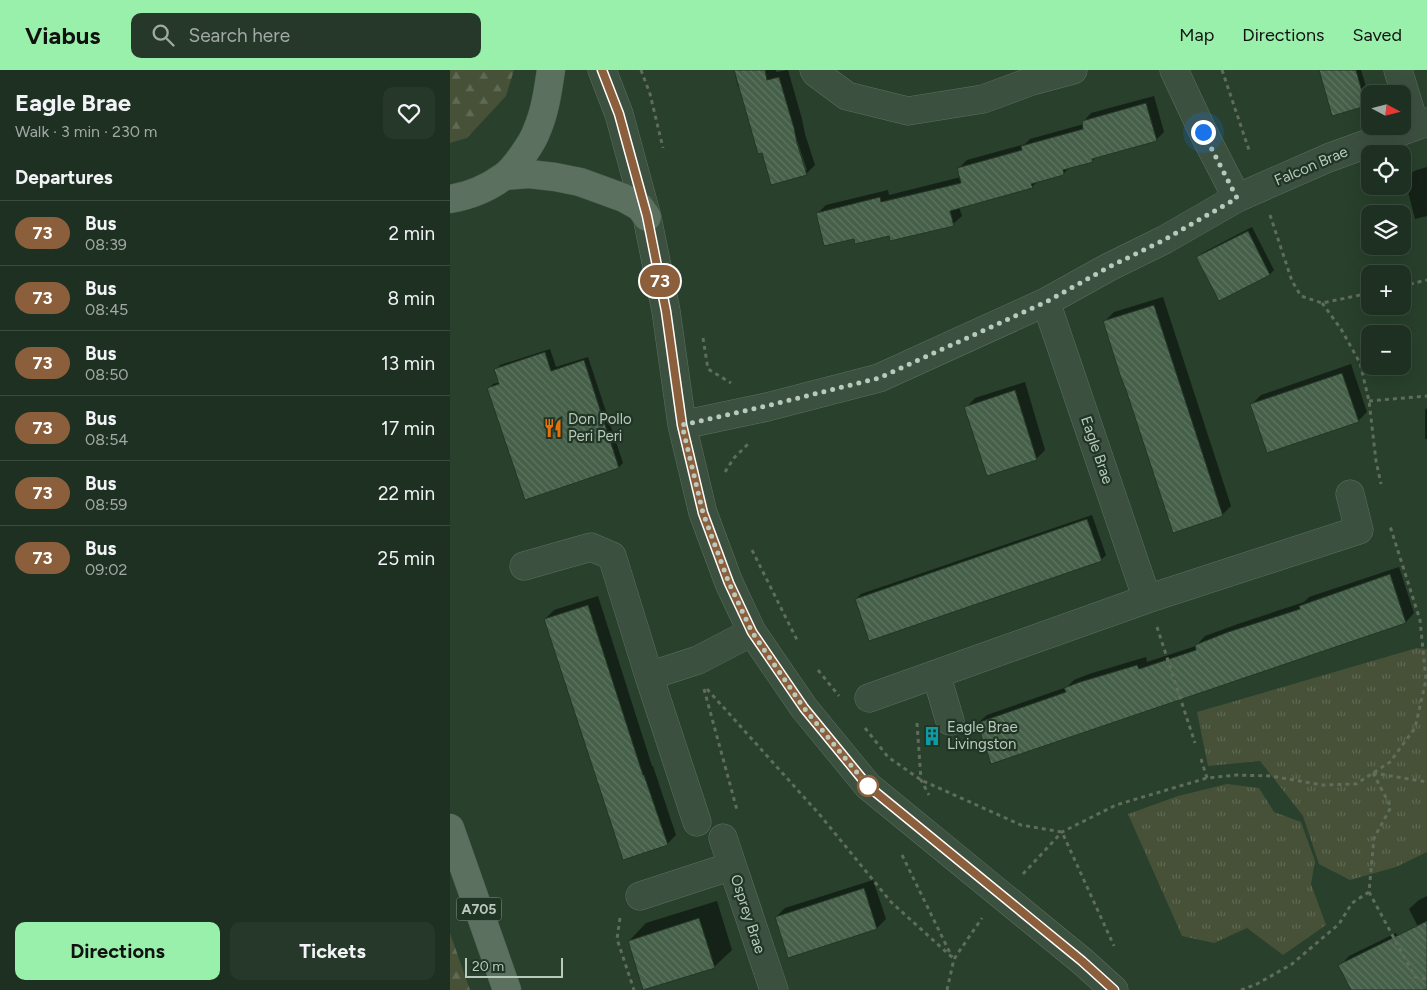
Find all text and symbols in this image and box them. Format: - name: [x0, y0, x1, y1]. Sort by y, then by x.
- search box: [131, 13, 481, 58]
- text: Viabus: [25, 21, 101, 50]
- icon: search: [149, 21, 177, 49]
- text: Search here: [189, 24, 290, 47]
- text: Map: [1179, 24, 1214, 46]
- text: Directions: [1242, 24, 1324, 46]
- text: Saved: [1352, 24, 1402, 46]
- north arrow: [1361, 85, 1411, 135]
- map controls: [1361, 85, 1411, 375]
- button: heart: [383, 87, 435, 139]
- text: Eagle Brae: [15, 88, 131, 117]
- your location: [1191, 120, 1216, 145]
- text: Walk · 3 min · 230 m: [15, 122, 157, 141]
- street label: Falcon Brae: [1272, 142, 1350, 190]
- button: locate: [1361, 145, 1411, 195]
- text: Departures: [15, 166, 113, 189]
- button: layers: [1361, 205, 1411, 255]
- text: Bus: [85, 212, 116, 235]
- text: 73: [32, 222, 53, 244]
- text: 2 min: [389, 222, 435, 245]
- text: 08:39: [85, 235, 127, 254]
- line badge: 73: [638, 265, 682, 297]
- button: +: [1361, 265, 1411, 315]
- text: 73: [650, 270, 670, 292]
- text: Bus: [85, 277, 116, 300]
- text: 73: [32, 287, 53, 309]
- text: 8 min: [387, 287, 435, 310]
- text: 08:45: [85, 300, 128, 319]
- button: −: [1361, 325, 1411, 375]
- text: Bus: [85, 342, 116, 365]
- text: 73: [32, 352, 53, 374]
- text: 13 min: [381, 352, 435, 375]
- text: 08:50: [85, 365, 129, 384]
- text: Bus: [85, 407, 116, 430]
- place label: Don Pollo Peri Peri: [568, 410, 632, 445]
- street label: Eagle Brae: [1077, 414, 1117, 486]
- text: 73: [32, 417, 53, 439]
- text: 17 min: [381, 417, 435, 440]
- restaurant icon: Don Pollo Peri Peri: [542, 417, 564, 439]
- text: 08:54: [85, 430, 128, 449]
- text: Bus: [85, 472, 116, 495]
- text: 73: [32, 482, 53, 504]
- text: 22 min: [378, 482, 435, 505]
- text: 08:59: [85, 495, 127, 514]
- text: Bus: [85, 537, 116, 560]
- text: 73: [32, 547, 53, 569]
- text: 25 min: [378, 547, 435, 570]
- text: 09:02: [85, 560, 128, 579]
- place label: Eagle Brae Livingston: [947, 718, 1018, 753]
- building icon: Eagle Brae Livingston: [921, 725, 943, 747]
- unlabelled marker: [857, 775, 879, 797]
- street label: Osprey Brae: [727, 872, 769, 956]
- road number: A705: [456, 898, 502, 921]
- button: Directions: [15, 922, 220, 980]
- button: Tickets: [230, 922, 435, 980]
- scale bar: [465, 955, 562, 978]
- text: 20 m: [472, 958, 504, 975]

